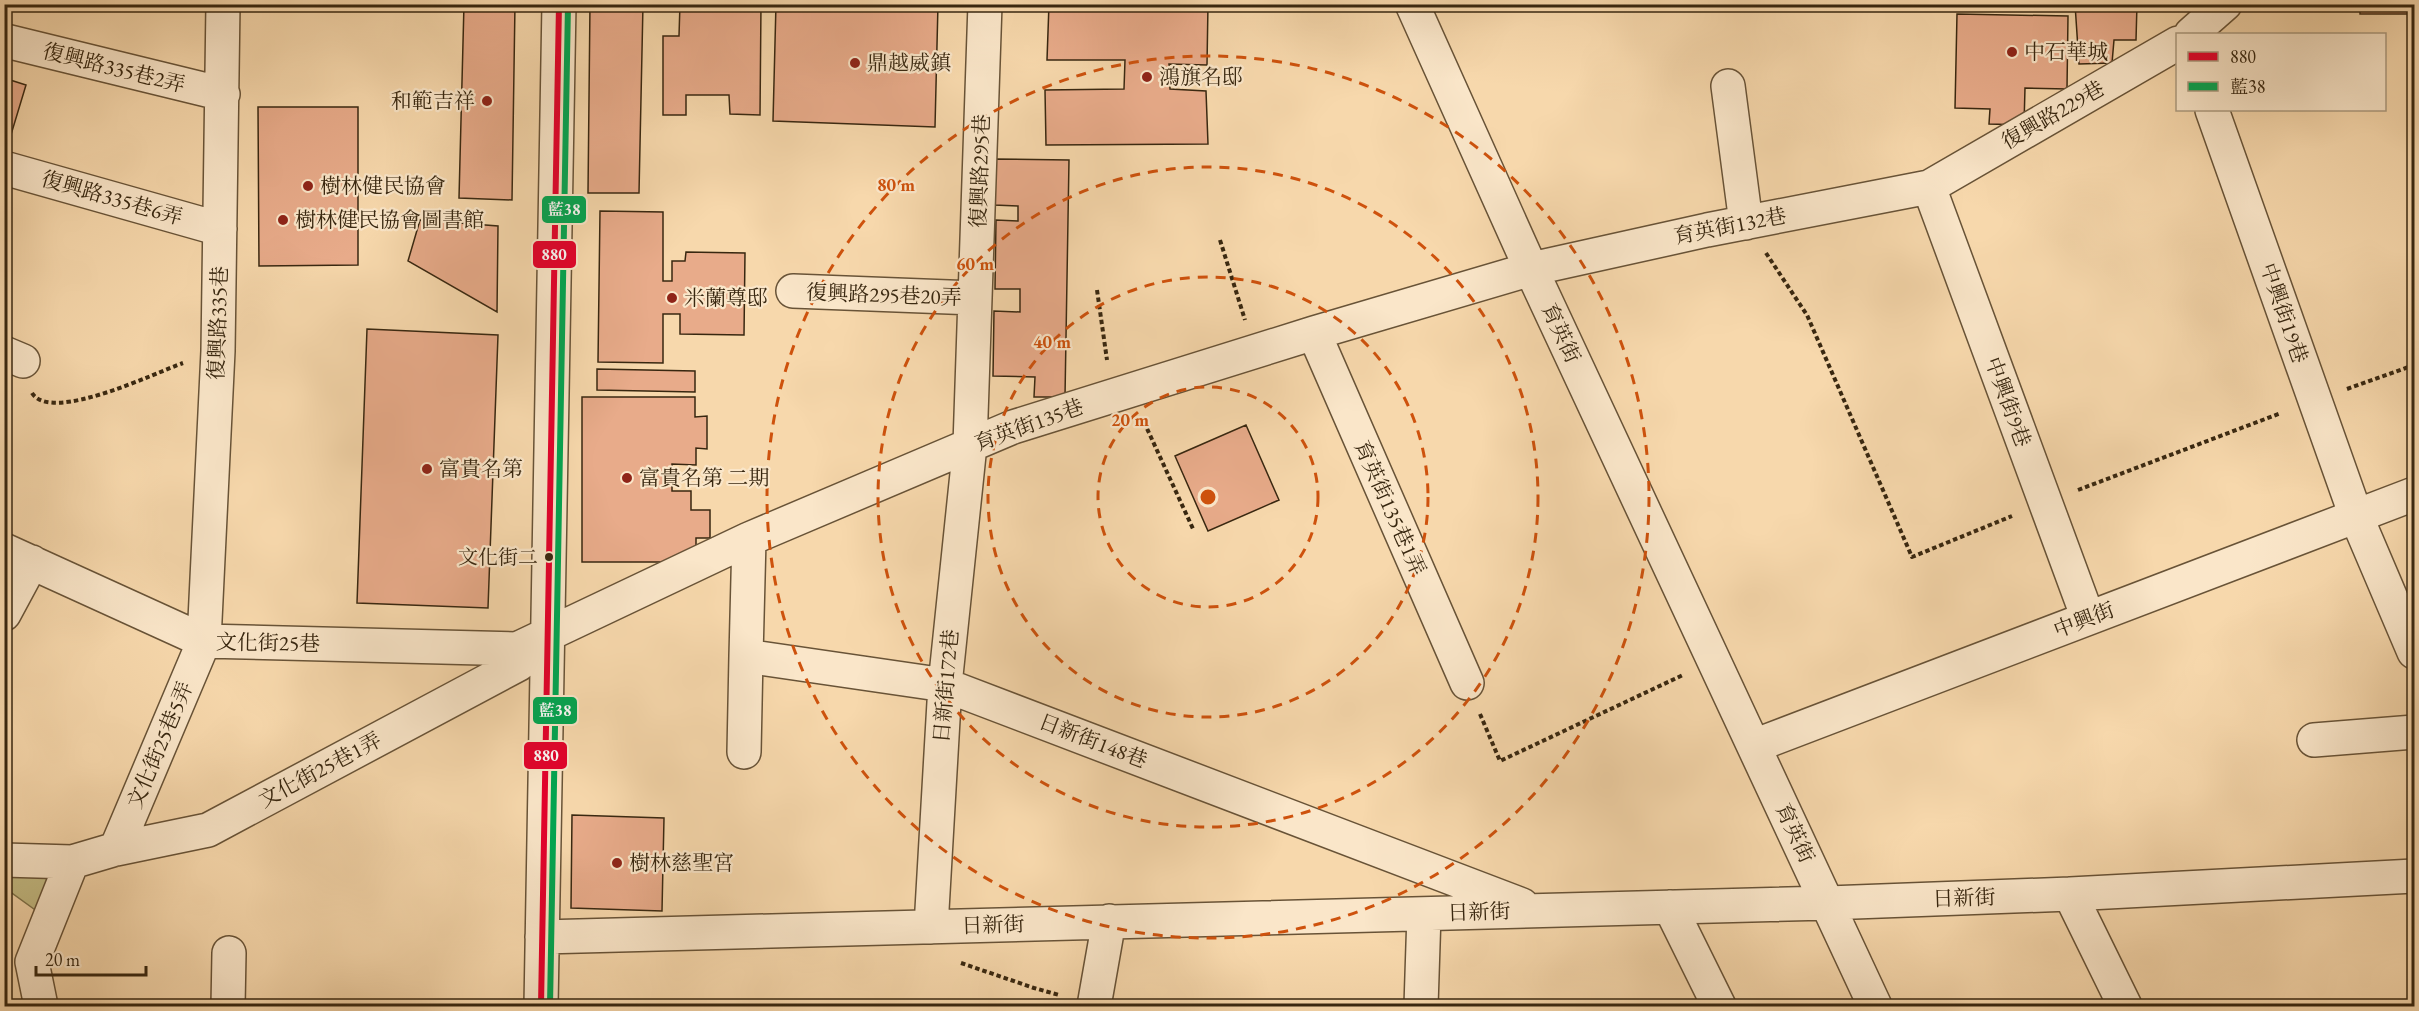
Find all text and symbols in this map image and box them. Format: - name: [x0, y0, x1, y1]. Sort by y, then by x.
- legend: [2176, 33, 2386, 111]
- street label: 復興路335巷2弄: [40, 37, 188, 98]
- place label: 中石華城: [2024, 38, 2108, 65]
- marker: 中石華城: [2005, 45, 2019, 59]
- text: 880: [2230, 45, 2256, 68]
- place label: 鼎越威鎮: [867, 49, 951, 76]
- marker: 鼎越威鎮: [848, 56, 862, 70]
- place label: 鴻旗名邸: [1159, 63, 1243, 90]
- marker: 鴻旗名邸: [1140, 70, 1154, 84]
- street label: 復興路229巷: [1997, 74, 2109, 155]
- text: 藍38: [2230, 75, 2265, 98]
- place label: 和範吉祥: [391, 87, 475, 114]
- marker: 和範吉祥: [480, 94, 494, 108]
- street label: 復興路295巷: [964, 113, 995, 229]
- street label: 復興路335巷6弄: [39, 165, 186, 231]
- place label: 樹林健民協會: [320, 172, 446, 199]
- text: 80 m: [877, 173, 915, 196]
- marker: 樹林健民協會: [301, 179, 315, 193]
- line badge: 藍38: [541, 195, 587, 224]
- text: 藍38: [548, 199, 580, 220]
- street label: 育英街132巷: [1671, 201, 1789, 250]
- place label: 樹林健民協會圖書館: [295, 206, 484, 233]
- marker: 樹林健民協會圖書館: [276, 213, 290, 227]
- line badge: 880: [532, 240, 577, 269]
- text: 880: [541, 244, 567, 265]
- text: 60 m: [956, 252, 994, 275]
- street label: 中興街19巷: [2255, 259, 2314, 366]
- street label: 復興路335巷: [202, 265, 233, 381]
- street label: 復興路295巷20弄: [806, 278, 962, 311]
- place label: 米蘭尊邸: [684, 284, 768, 311]
- marker: 米蘭尊邸: [665, 291, 679, 305]
- street label: 育英街: [1536, 299, 1587, 367]
- text: 40 m: [1033, 330, 1071, 353]
- street label: 中興街9巷: [1980, 353, 2037, 451]
- street label: 育英街135巷: [971, 392, 1087, 457]
- text: 20 m: [1111, 408, 1149, 431]
- street label: 育英街135巷1弄: [1349, 436, 1432, 580]
- place label: 富貴名第: [439, 455, 523, 482]
- marker: 富貴名第: [420, 462, 434, 476]
- place label: 富貴名第 二期: [639, 464, 769, 491]
- marker: 富貴名第 二期: [620, 471, 634, 485]
- centre of rings: [1198, 487, 1218, 507]
- place label: 文化街二: [458, 544, 538, 570]
- marker: 文化街二: [543, 551, 555, 563]
- street label: 中興街: [2050, 596, 2118, 643]
- street label: 文化街25巷: [216, 628, 320, 657]
- street label: 日新街172巷: [927, 628, 964, 744]
- street label: 文化街25巷5弄: [121, 677, 198, 812]
- line badge: 藍38: [532, 696, 578, 725]
- text: 藍38: [539, 700, 571, 721]
- street label: 日新街148巷: [1035, 707, 1151, 774]
- street label: 文化街25巷1弄: [254, 726, 386, 813]
- line badge: 880: [523, 741, 568, 770]
- text: 880: [533, 745, 559, 766]
- street label: 育英街: [1770, 799, 1821, 867]
- place label: 樹林慈聖宮: [629, 849, 734, 876]
- marker: 樹林慈聖宮: [610, 856, 624, 870]
- street label: 日新街: [1932, 883, 1996, 912]
- street label: 日新街: [1447, 897, 1511, 926]
- street label: 日新街: [961, 910, 1025, 939]
- scale bar: [36, 939, 146, 977]
- text: 20 m: [45, 948, 80, 971]

